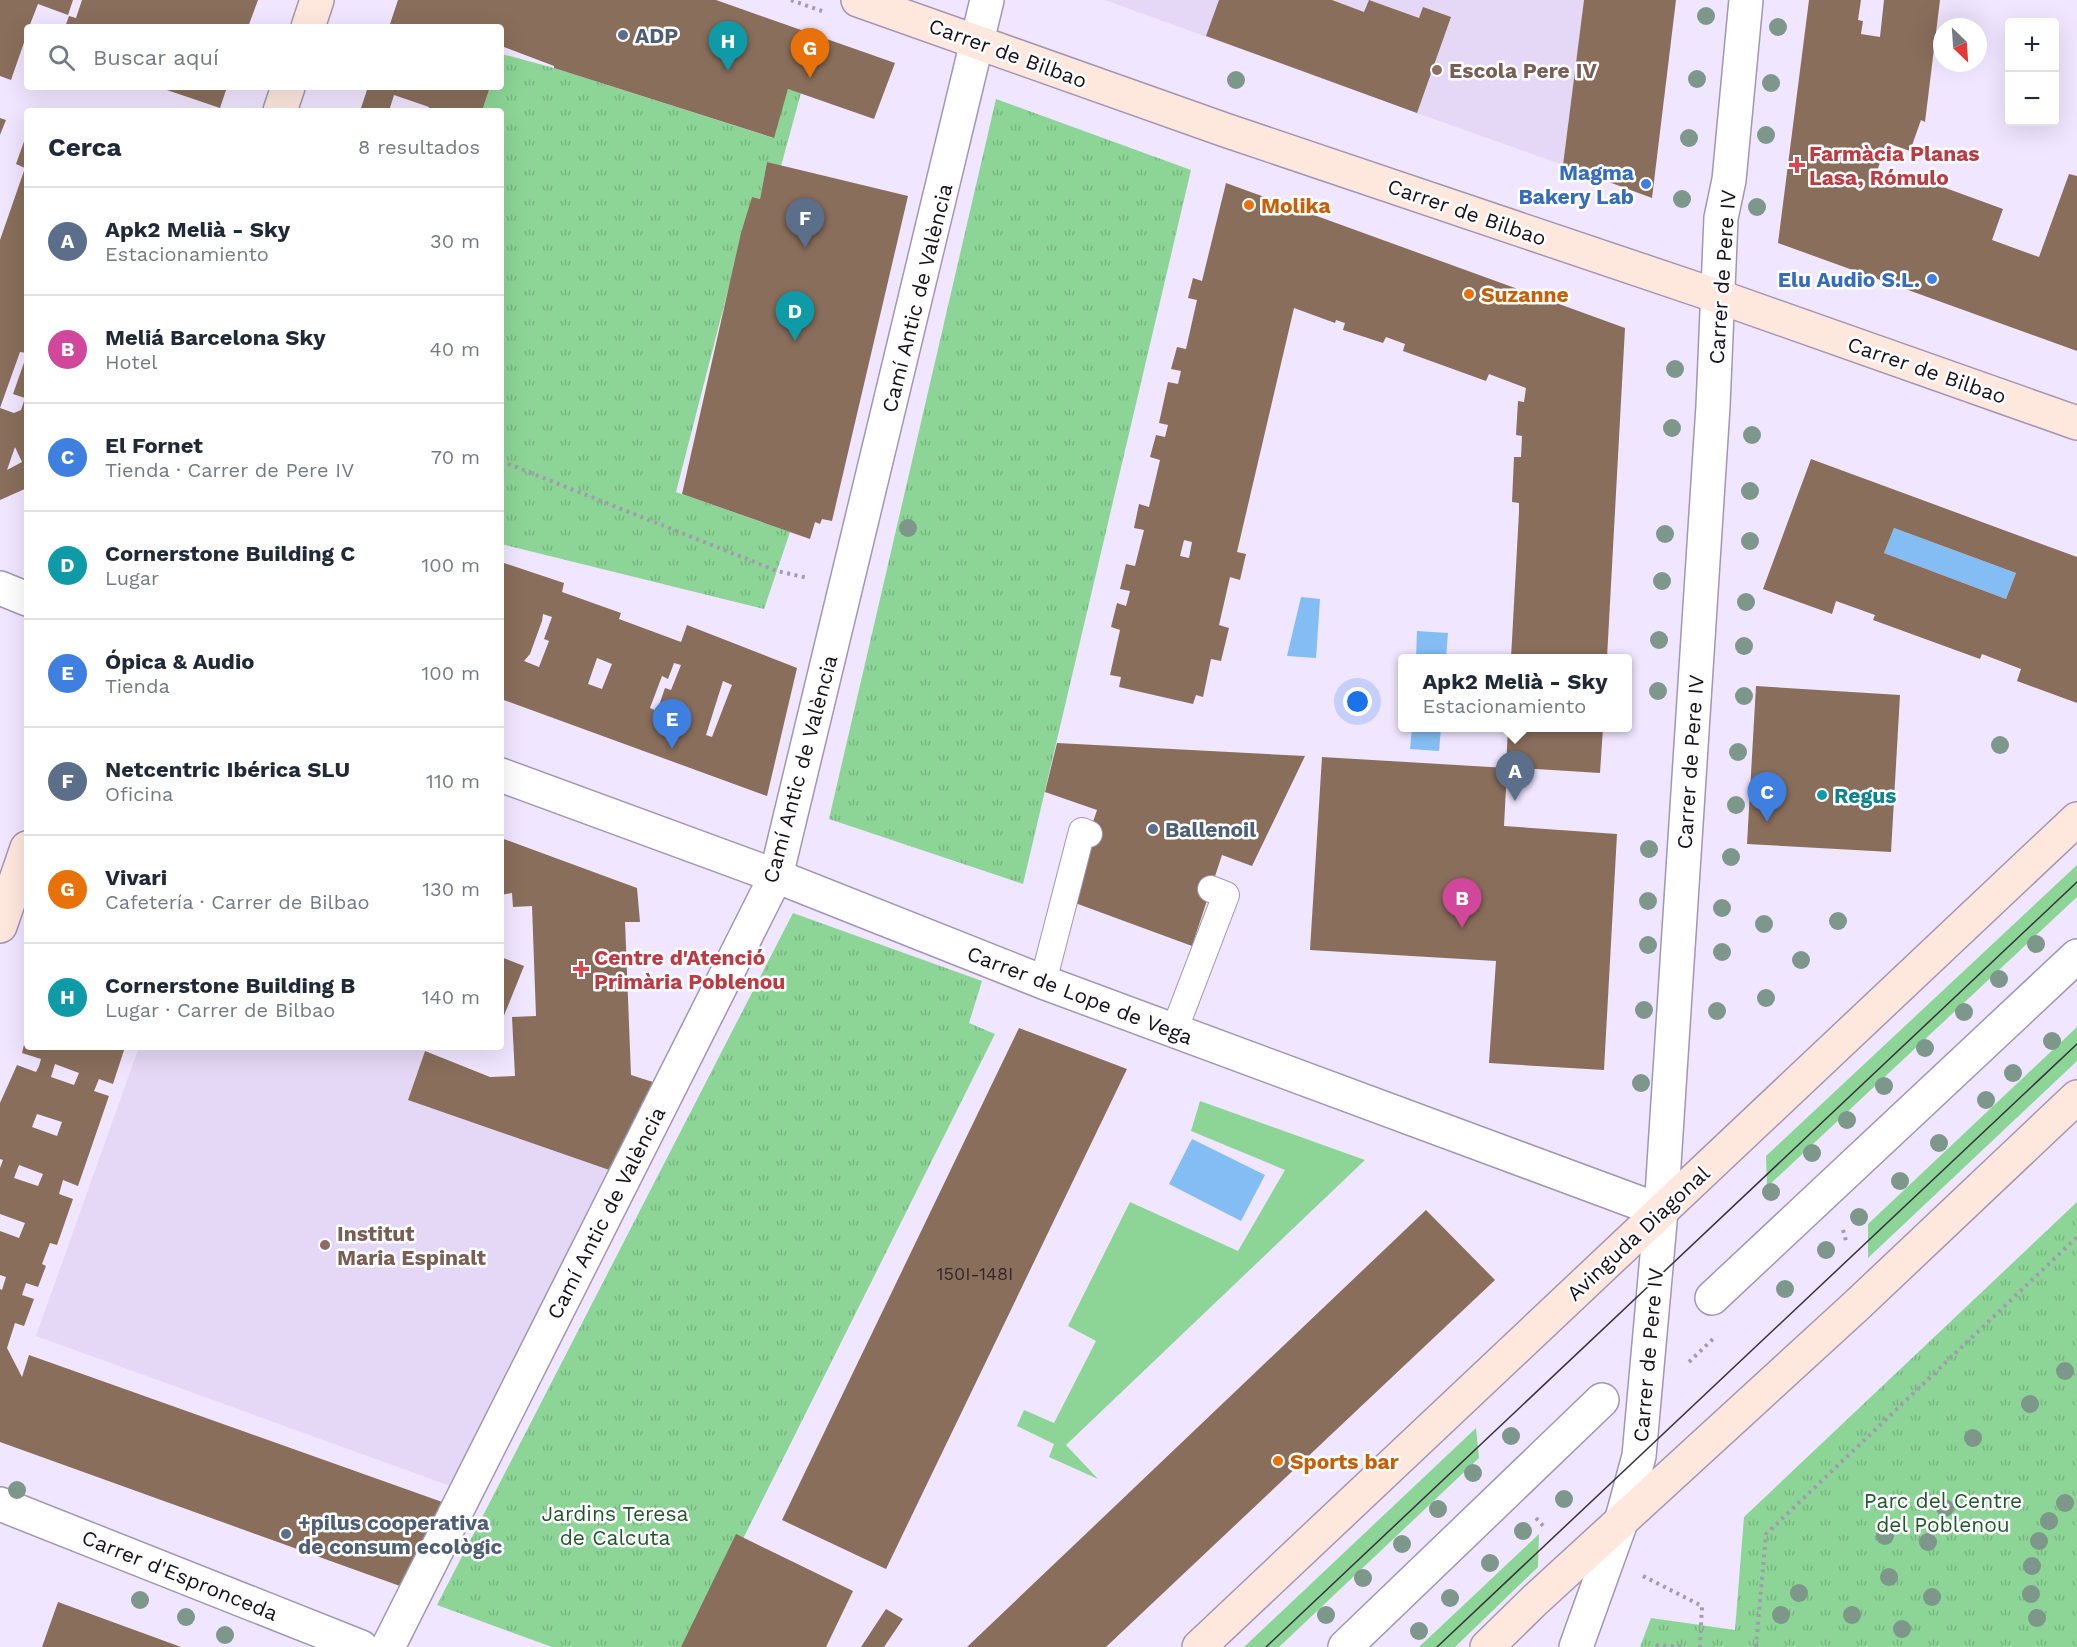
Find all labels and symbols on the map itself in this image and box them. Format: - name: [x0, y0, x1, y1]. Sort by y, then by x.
- street label: Carrer de Bilbao: [926, 13, 1090, 93]
- north arrow: [1933, 18, 1987, 72]
- pin: H: [708, 22, 748, 71]
- place label: ADP: [635, 23, 678, 48]
- marker: ADP: [616, 28, 630, 42]
- pin: G: [790, 28, 830, 78]
- place label: Escola Pere IV: [1449, 58, 1597, 83]
- marker: Escola Pere IV: [1430, 63, 1444, 77]
- place label: Farmàcia Planas Lasa, Rómulo: [1809, 141, 1980, 190]
- marker: Farmàcia Planas Lasa, Rómulo: [1790, 158, 1804, 172]
- place label: Magma Bakery Lab: [1518, 160, 1635, 209]
- street label: Carrer de Bilbao: [1384, 173, 1550, 251]
- marker: Magma Bakery Lab: [1639, 177, 1653, 191]
- street label: Camí Antic de València: [876, 181, 958, 415]
- street label: Carrer de Pere IV: [1703, 188, 1741, 365]
- place label: Molika: [1261, 193, 1332, 218]
- pin: F: [786, 198, 824, 248]
- marker: Molika: [1242, 198, 1256, 212]
- place label: Elu Audio S.L.: [1778, 267, 1920, 292]
- marker: Elu Audio S.L.: [1925, 272, 1939, 286]
- place label: Suzanne: [1481, 282, 1569, 307]
- marker: Suzanne: [1462, 287, 1476, 301]
- pin: D: [776, 292, 814, 341]
- street label: Carrer de Bilbao: [1844, 331, 2010, 409]
- street label: Camí Antic de València: [758, 652, 843, 886]
- street label: Carrer de Pere IV: [1671, 673, 1709, 850]
- your location: [1343, 687, 1372, 716]
- pin: E: [652, 700, 692, 749]
- pin: A: [1496, 752, 1534, 801]
- pin: C: [1748, 772, 1786, 822]
- place label: Regus: [1834, 783, 1896, 808]
- marker: Regus: [1815, 788, 1829, 802]
- place label: Ballenoil: [1165, 817, 1256, 842]
- marker: Ballenoil: [1146, 822, 1160, 836]
- pin: B: [1442, 878, 1482, 928]
- street label: Carrer de Lope de Vega: [964, 940, 1196, 1050]
- place label: Centre d'Atenció Primària Poblenou: [594, 945, 785, 994]
- marker: Centre d'Atenció Primària Poblenou: [572, 960, 590, 978]
- street label: Camí Antic de València: [542, 1103, 671, 1323]
- street label: Avinguda Diagonal: [1561, 1160, 1715, 1306]
- place label: Institut Maria Espinalt: [337, 1221, 486, 1270]
- marker: Institut Maria Espinalt: [318, 1238, 332, 1252]
- house number: 150I-148I: [937, 1263, 1013, 1284]
- street label: Carrer de Pere IV: [1628, 1266, 1668, 1443]
- place label: Sports bar: [1290, 1449, 1399, 1474]
- marker: Sports bar: [1271, 1454, 1285, 1468]
- park label: Parc del Centre del Poblenou: [1864, 1488, 2022, 1537]
- park label: Jardins Teresa de Calcuta: [542, 1501, 689, 1550]
- place label: +pilus cooperativa de consum ecològic: [298, 1510, 503, 1559]
- street label: Carrer d'Espronceda: [78, 1524, 282, 1626]
- marker: +pilus cooperativa de consum ecològic: [279, 1527, 293, 1541]

